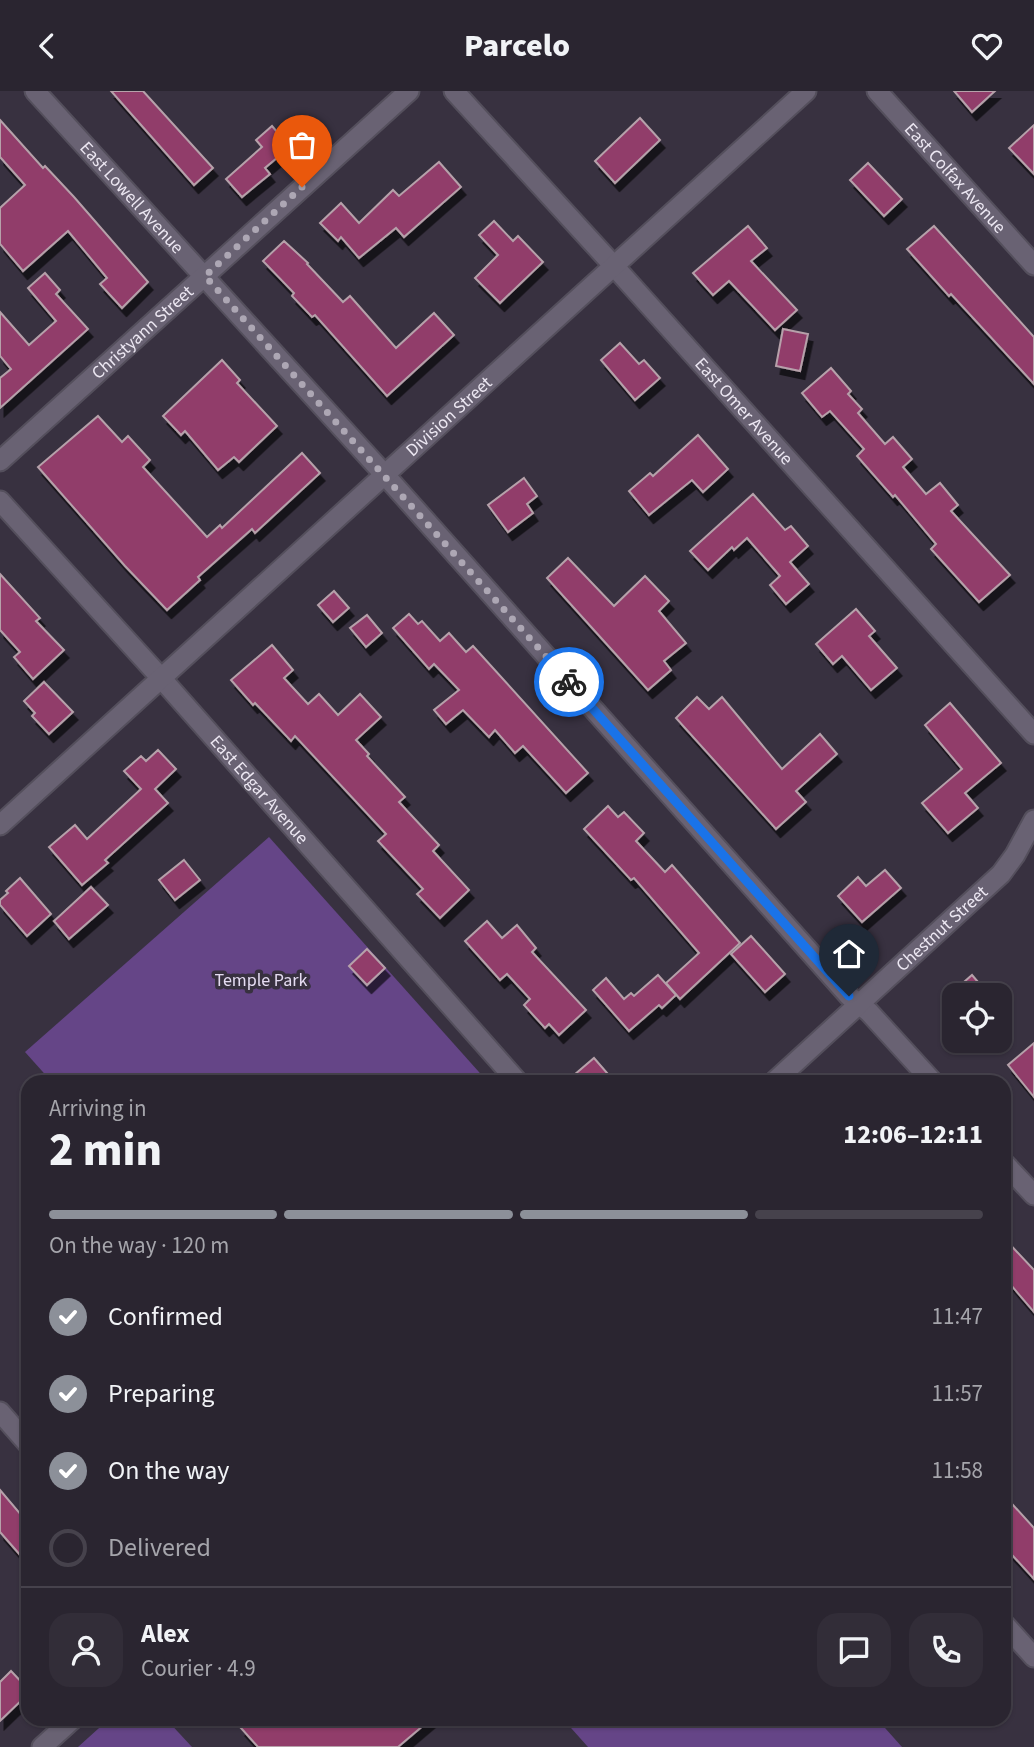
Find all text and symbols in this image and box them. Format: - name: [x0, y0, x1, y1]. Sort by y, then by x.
- text: Parcelo: [464, 23, 570, 69]
- icon: back: [28, 27, 66, 65]
- icon: heart: [968, 27, 1006, 65]
- pin: [272, 115, 332, 187]
- street label: East Colfax Avenue: [899, 117, 1012, 239]
- icon: bag: [283, 126, 321, 164]
- street label: East Lowell Avenue: [74, 136, 190, 259]
- street label: Christyann Street: [86, 279, 199, 385]
- street label: East Omer Avenue: [689, 352, 799, 470]
- street label: Division Street: [400, 370, 497, 462]
- courier: [534, 647, 604, 717]
- icon: bike: [550, 663, 588, 701]
- street label: East Edgar Avenue: [204, 729, 315, 850]
- street label: Chestnut Street: [890, 880, 993, 977]
- pin: [819, 924, 879, 996]
- icon: home: [830, 935, 868, 973]
- park label: Temple Park: [214, 968, 308, 993]
- map controls: [942, 983, 1012, 1053]
- button: locate: [942, 983, 1012, 1053]
- text: Arriving in: [49, 1092, 147, 1125]
- text: 12:06–12:11: [843, 1116, 983, 1153]
- text: 2 min: [49, 1118, 162, 1183]
- text: On the way · 120 m: [49, 1229, 229, 1262]
- icon: check: [49, 1298, 87, 1336]
- text: Confirmed: [108, 1298, 223, 1335]
- text: 11:47: [932, 1300, 983, 1333]
- icon: check: [49, 1375, 87, 1413]
- text: Preparing: [108, 1375, 214, 1412]
- text: 11:57: [932, 1377, 983, 1410]
- icon: check: [49, 1452, 87, 1490]
- text: On the way: [108, 1452, 229, 1489]
- text: 11:58: [932, 1454, 983, 1487]
- text: Delivered: [108, 1529, 211, 1566]
- button: person: [49, 1613, 123, 1687]
- button: chat: [817, 1613, 891, 1687]
- button: phone: [909, 1613, 983, 1687]
- text: Alex: [141, 1615, 190, 1652]
- text: Courier · 4.9: [141, 1652, 256, 1685]

